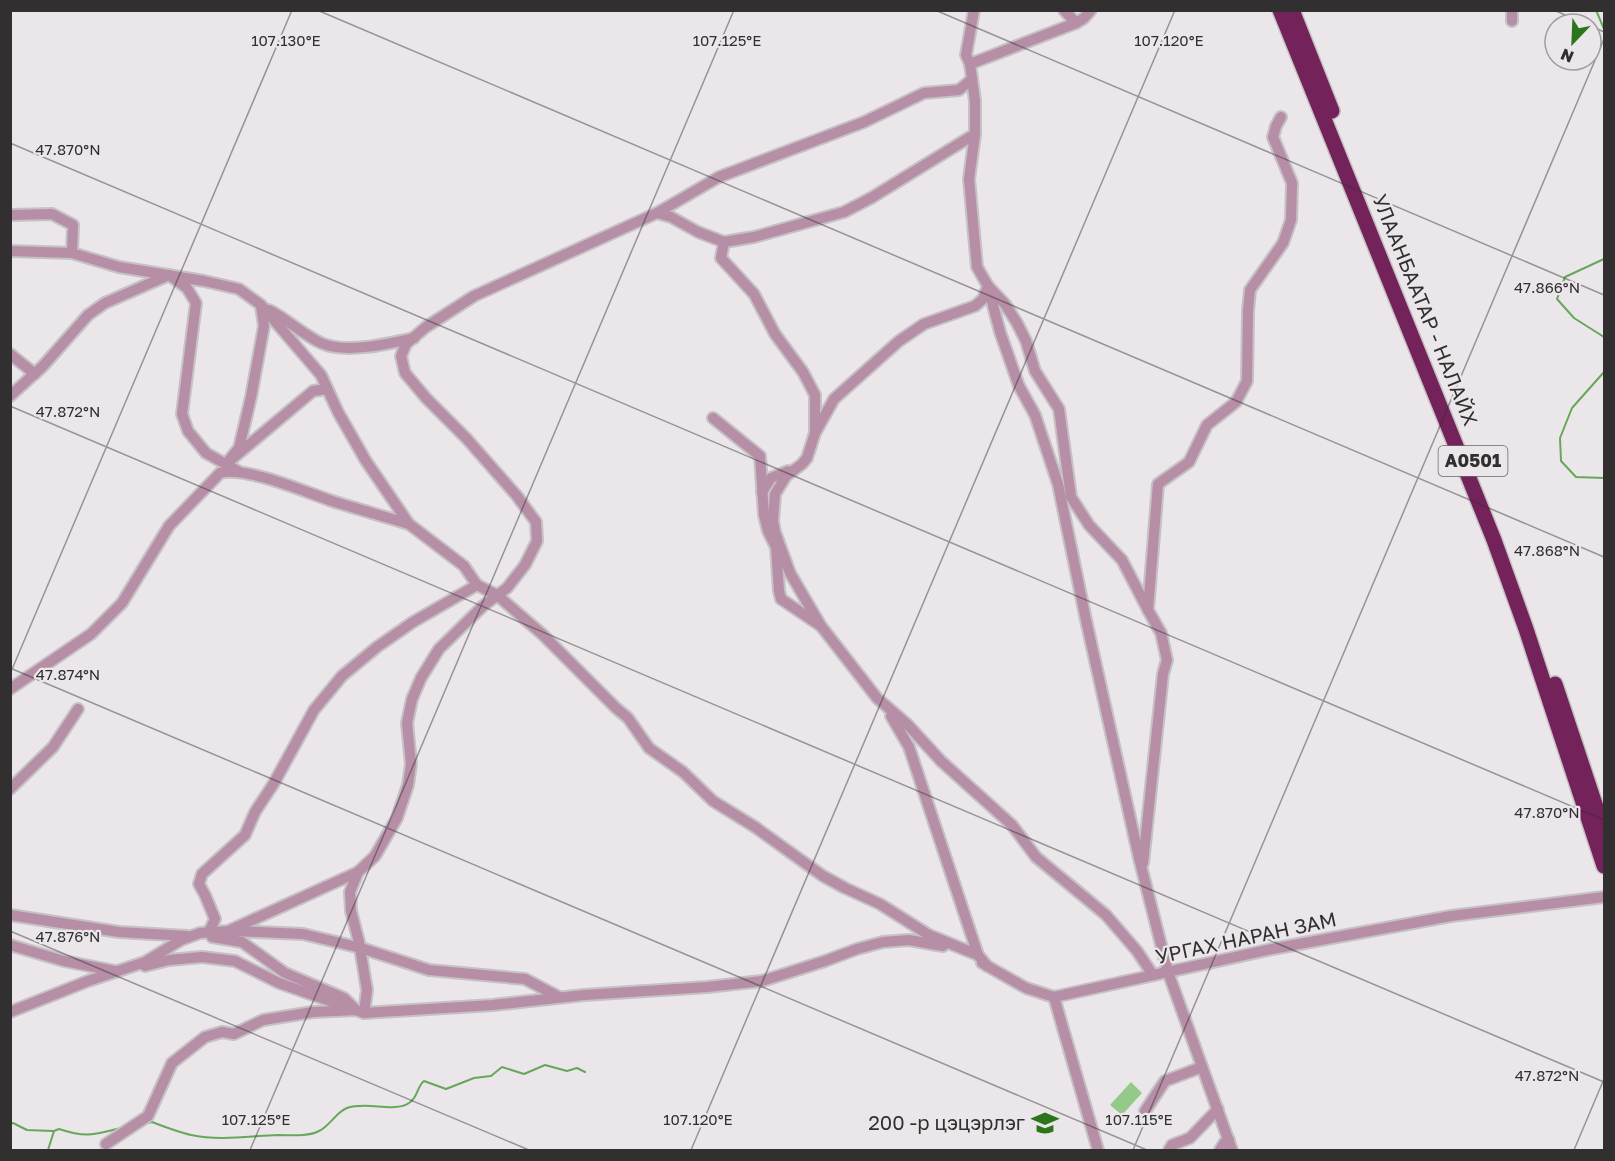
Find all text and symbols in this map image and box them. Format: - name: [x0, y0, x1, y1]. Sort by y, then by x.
- north arrow: [1543, 12, 1603, 72]
- text: 107.130°E: [251, 31, 321, 49]
- text: 107.125°E: [693, 31, 761, 49]
- text: 107.120°E: [1134, 31, 1204, 49]
- text: N: [1558, 44, 1577, 67]
- text: 47.870°N: [35, 140, 101, 158]
- street label: УЛААНБААТАР - НАЛАЙХ: [1368, 190, 1483, 429]
- text: 47.866°N: [1514, 278, 1580, 296]
- text: 47.872°N: [36, 402, 100, 420]
- road number: A0501: [1438, 446, 1508, 476]
- text: 47.868°N: [1514, 541, 1580, 559]
- text: 47.874°N: [36, 665, 100, 683]
- text: 47.870°N: [1514, 803, 1580, 821]
- street label: УРГАХ НАРАН ЗАМ: [1153, 906, 1338, 968]
- text: 47.876°N: [35, 927, 101, 945]
- text: 47.872°N: [1515, 1066, 1579, 1084]
- school or university icon: 200 -р цэцэрлэг: [1030, 1108, 1060, 1138]
- text: 107.125°E: [222, 1110, 290, 1128]
- text: 107.120°E: [663, 1110, 733, 1128]
- place label: 200 -р цэцэрлэг: [868, 1110, 1025, 1134]
- text: 107.115°E: [1105, 1110, 1173, 1128]

